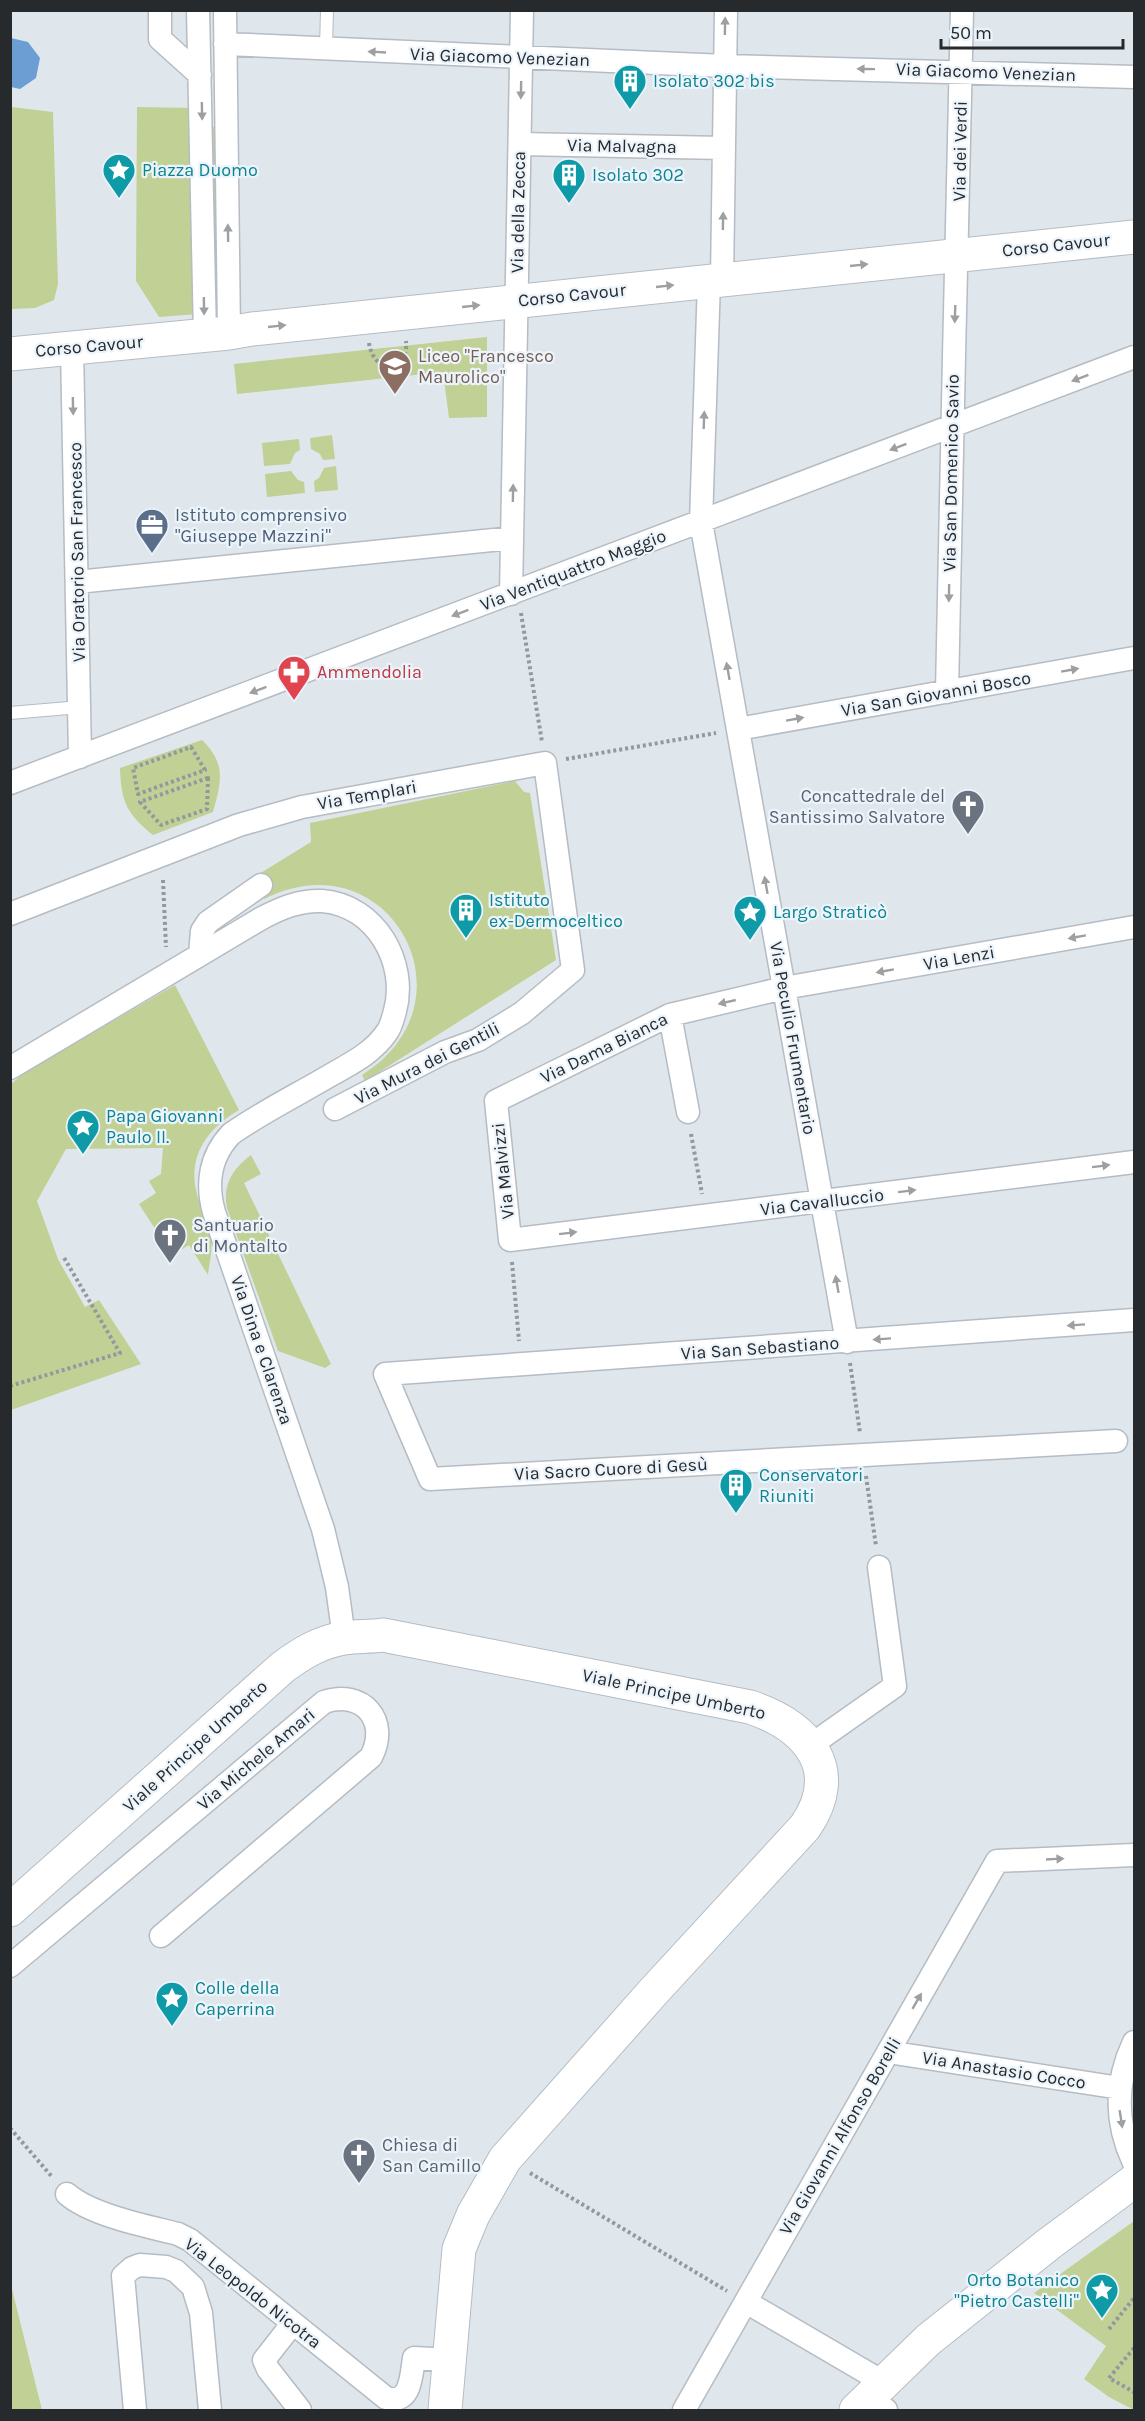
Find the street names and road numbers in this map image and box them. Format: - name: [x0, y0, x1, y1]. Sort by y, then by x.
- street label: Via Giacomo Venezian: [410, 43, 590, 71]
- street label: Via Giacomo Venezian: [896, 58, 1076, 86]
- street label: Via dei Verdi: [948, 101, 972, 201]
- street label: Via Malvagna: [567, 134, 677, 158]
- street label: Via della Zecca: [506, 151, 530, 273]
- street label: Corso Cavour: [1001, 228, 1111, 262]
- street label: Corso Cavour: [517, 278, 627, 312]
- street label: Corso Cavour: [34, 330, 144, 362]
- street label: Via San Domenico Savio: [938, 374, 964, 572]
- street label: Via Oratorio San Francesco: [64, 442, 90, 662]
- street label: Via Ventiquattro Maggio: [477, 524, 669, 616]
- street label: Via San Giovanni Bosco: [839, 666, 1033, 722]
- street label: Via Templari: [315, 775, 419, 815]
- street label: Via Peculio Frumentario: [765, 940, 821, 1136]
- street label: Via Lenzi: [922, 941, 996, 975]
- street label: Via Dama Bianca: [537, 1008, 671, 1088]
- street label: Via Mura dei Gentili: [351, 1017, 503, 1109]
- street label: Via Malvizzi: [487, 1122, 519, 1220]
- street label: Via Cavalluccio: [759, 1184, 885, 1220]
- street label: Via Dina e Clarenza: [226, 1272, 298, 1428]
- street label: Via San Sebastiano: [680, 1331, 840, 1365]
- street label: Via Sacro Cuore di Gesù: [514, 1453, 708, 1485]
- street label: Viale Principe Umberto: [580, 1664, 768, 1724]
- street label: Viale Principe Umberto: [118, 1675, 272, 1817]
- street label: Via Michele Amari: [193, 1703, 319, 1815]
- street label: Via Giovanni Alfonso Borelli: [774, 2033, 906, 2239]
- street label: Via Anastasio Cocco: [921, 2046, 1087, 2094]
- street label: Via Leopoldo Nicotra: [180, 2233, 326, 2353]

